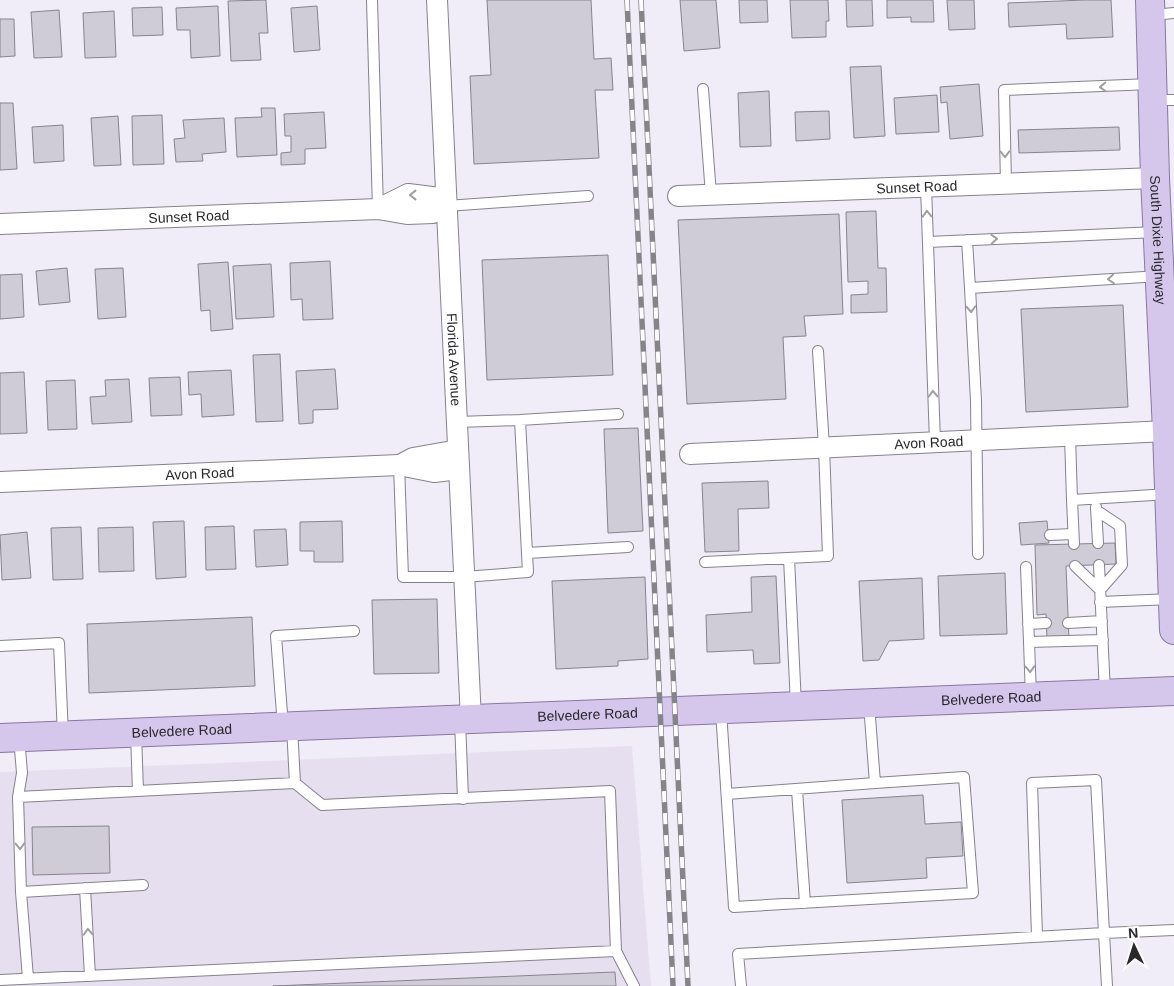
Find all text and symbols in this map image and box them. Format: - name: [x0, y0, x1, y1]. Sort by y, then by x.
- one-way arrow: [1099, 81, 1107, 92]
- one-way arrow: [1000, 150, 1011, 158]
- street label: South Dixie Highway: [1147, 175, 1169, 305]
- street label: Sunset Road: [876, 177, 958, 197]
- one-way arrow: [408, 190, 416, 200]
- street label: Sunset Road: [148, 207, 230, 226]
- one-way arrow: [922, 209, 932, 217]
- one-way arrow: [991, 234, 999, 244]
- one-way arrow: [1107, 273, 1115, 284]
- one-way arrow: [966, 305, 977, 313]
- street label: Florida Avenue: [444, 313, 464, 407]
- one-way arrow: [928, 389, 939, 397]
- street label: Avon Road: [894, 433, 964, 452]
- street label: Avon Road: [165, 464, 235, 483]
- one-way arrow: [1025, 666, 1035, 673]
- street label: Belvedere Road: [941, 688, 1042, 708]
- street label: Belvedere Road: [537, 704, 638, 724]
- street label: Belvedere Road: [131, 721, 232, 741]
- one-way arrow: [14, 842, 25, 850]
- north arrow: [1109, 921, 1159, 971]
- text: N: [1127, 925, 1139, 941]
- one-way arrow: [82, 928, 93, 936]

